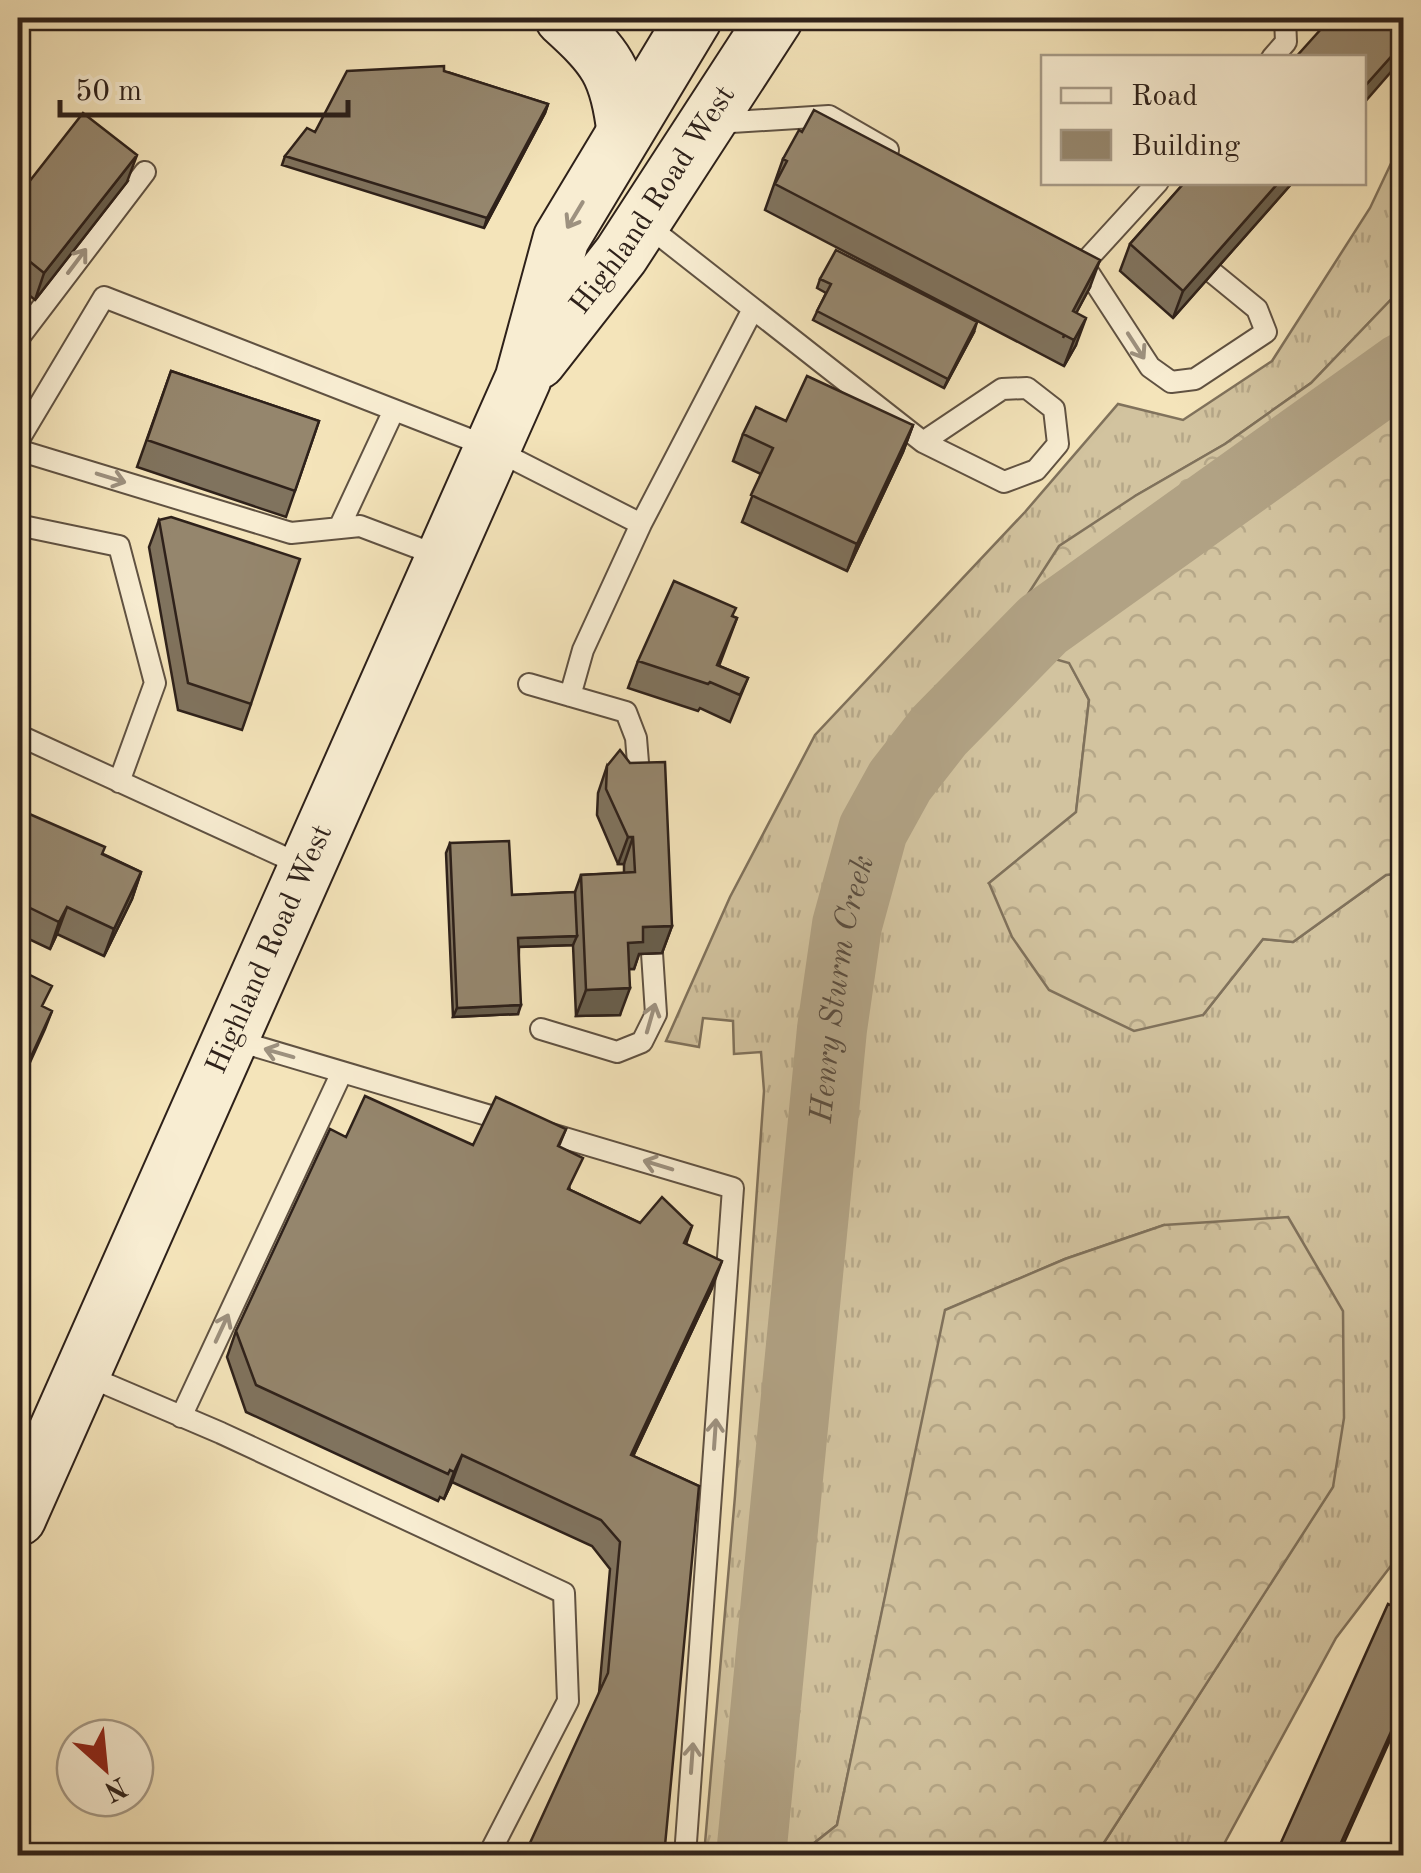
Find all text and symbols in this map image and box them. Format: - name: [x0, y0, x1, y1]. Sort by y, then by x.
- scale bar: [60, 55, 348, 117]
- legend: [1041, 55, 1366, 185]
- text: 50 m: [75, 77, 142, 107]
- street label: Highland Road West: [565, 81, 741, 320]
- text: Road: [1131, 82, 1198, 112]
- text: Building: [1131, 132, 1240, 162]
- one-way arrow: [565, 200, 585, 229]
- one-way arrow: [66, 248, 87, 275]
- one-way arrow: [1126, 332, 1147, 360]
- one-way arrow: [94, 471, 126, 489]
- street label: Highland Road West: [202, 820, 338, 1079]
- water label: Henry Sturm Creek: [807, 852, 881, 1125]
- one-way arrow: [643, 1002, 661, 1034]
- one-way arrow: [264, 1043, 295, 1061]
- one-way arrow: [643, 1155, 674, 1173]
- one-way arrow: [214, 1314, 233, 1344]
- one-way arrow: [706, 1419, 725, 1451]
- north arrow: [55, 1718, 155, 1818]
- one-way arrow: [682, 1743, 701, 1775]
- text: N: [99, 1770, 131, 1805]

